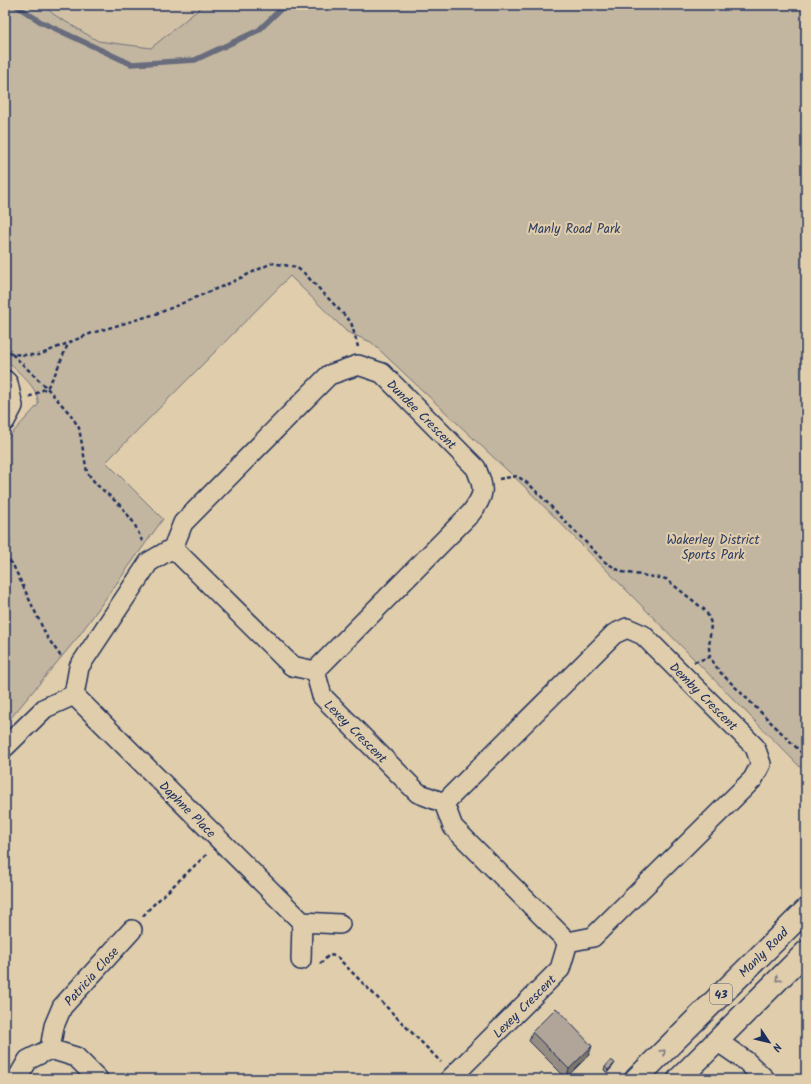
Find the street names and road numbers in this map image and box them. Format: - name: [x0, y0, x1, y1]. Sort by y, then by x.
- street label: Dundee Crescent: [381, 375, 462, 456]
- street label: Demby Crescent: [664, 658, 743, 737]
- street label: Lexey Crescent: [318, 695, 392, 769]
- street label: Daphne Place: [153, 777, 220, 844]
- street label: Manly Road: [734, 923, 794, 983]
- street label: Patricia Close: [60, 942, 125, 1012]
- street label: Lexey Crescent: [488, 970, 562, 1044]
- road number: 43: [710, 984, 732, 1004]

